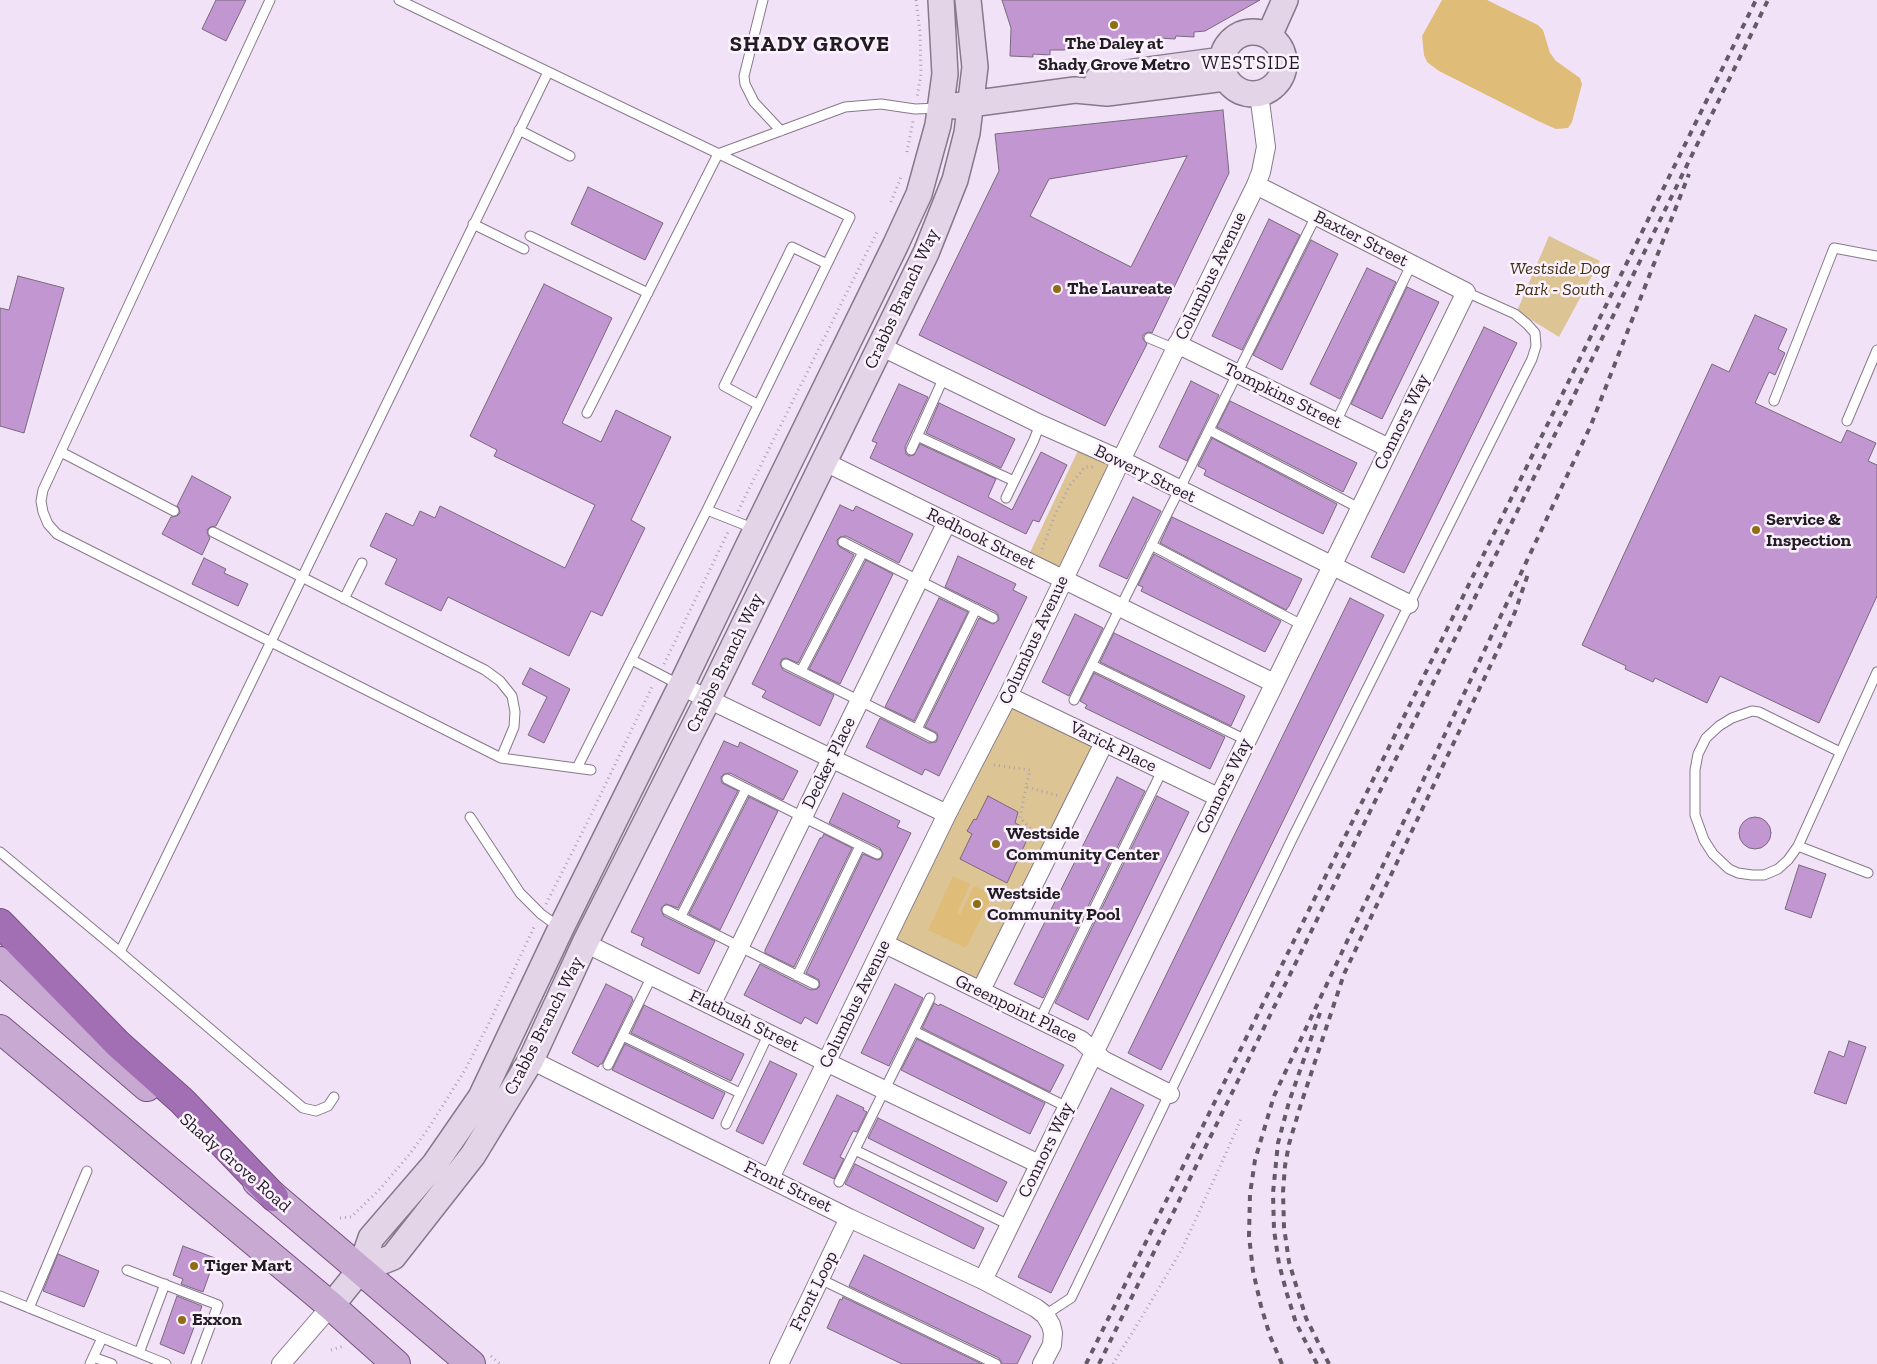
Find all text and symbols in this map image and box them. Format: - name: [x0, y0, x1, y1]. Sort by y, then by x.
- marker: The Daley at Shady Grove Metro: [1108, 19, 1120, 31]
- district label: SHADY GROVE: [728, 32, 892, 58]
- place label: The Daley at Shady Grove Metro: [1038, 33, 1190, 76]
- district label: WESTSIDE: [1200, 53, 1302, 75]
- street label: Baxter Street: [1310, 206, 1412, 272]
- street label: Columbus Avenue: [1171, 208, 1251, 344]
- street label: Crabbs Branch Way: [860, 225, 944, 373]
- park label: Westside Dog Park - South: [1510, 258, 1610, 300]
- place label: The Laureate: [1067, 278, 1173, 300]
- marker: The Laureate: [1051, 283, 1063, 295]
- street label: Tompkins Street: [1220, 358, 1346, 434]
- street label: Connors Way: [1370, 371, 1434, 473]
- street label: Bowery Street: [1091, 440, 1199, 508]
- street label: Redhook Street: [923, 503, 1039, 575]
- place label: Service & Inspection: [1766, 509, 1851, 552]
- marker: Service & Inspection: [1750, 524, 1762, 536]
- street label: Columbus Avenue: [995, 572, 1073, 708]
- street label: Crabbs Branch Way: [682, 590, 768, 736]
- street label: Decker Place: [798, 714, 860, 812]
- street label: Varick Place: [1066, 717, 1160, 777]
- street label: Connors Way: [1192, 735, 1256, 837]
- place label: Westside Community Center: [1006, 823, 1160, 866]
- marker: Westside Community Center: [990, 838, 1002, 850]
- place label: Westside Community Pool: [987, 883, 1120, 926]
- marker: Westside Community Pool: [971, 898, 983, 910]
- street label: Columbus Avenue: [815, 936, 895, 1072]
- street label: Crabbs Branch Way: [500, 953, 588, 1099]
- street label: Greenpoint Place: [951, 970, 1081, 1048]
- street label: Flatbush Street: [686, 985, 802, 1057]
- street label: Connors Way: [1014, 1099, 1078, 1201]
- street label: Shady Grove Road: [175, 1109, 295, 1217]
- street label: Front Street: [740, 1156, 836, 1218]
- street label: Front Loop: [785, 1248, 843, 1334]
- place label: Tiger Mart: [204, 1255, 292, 1277]
- marker: Tiger Mart: [188, 1260, 200, 1272]
- place label: Exxon: [192, 1309, 242, 1331]
- marker: Exxon: [176, 1314, 188, 1326]

